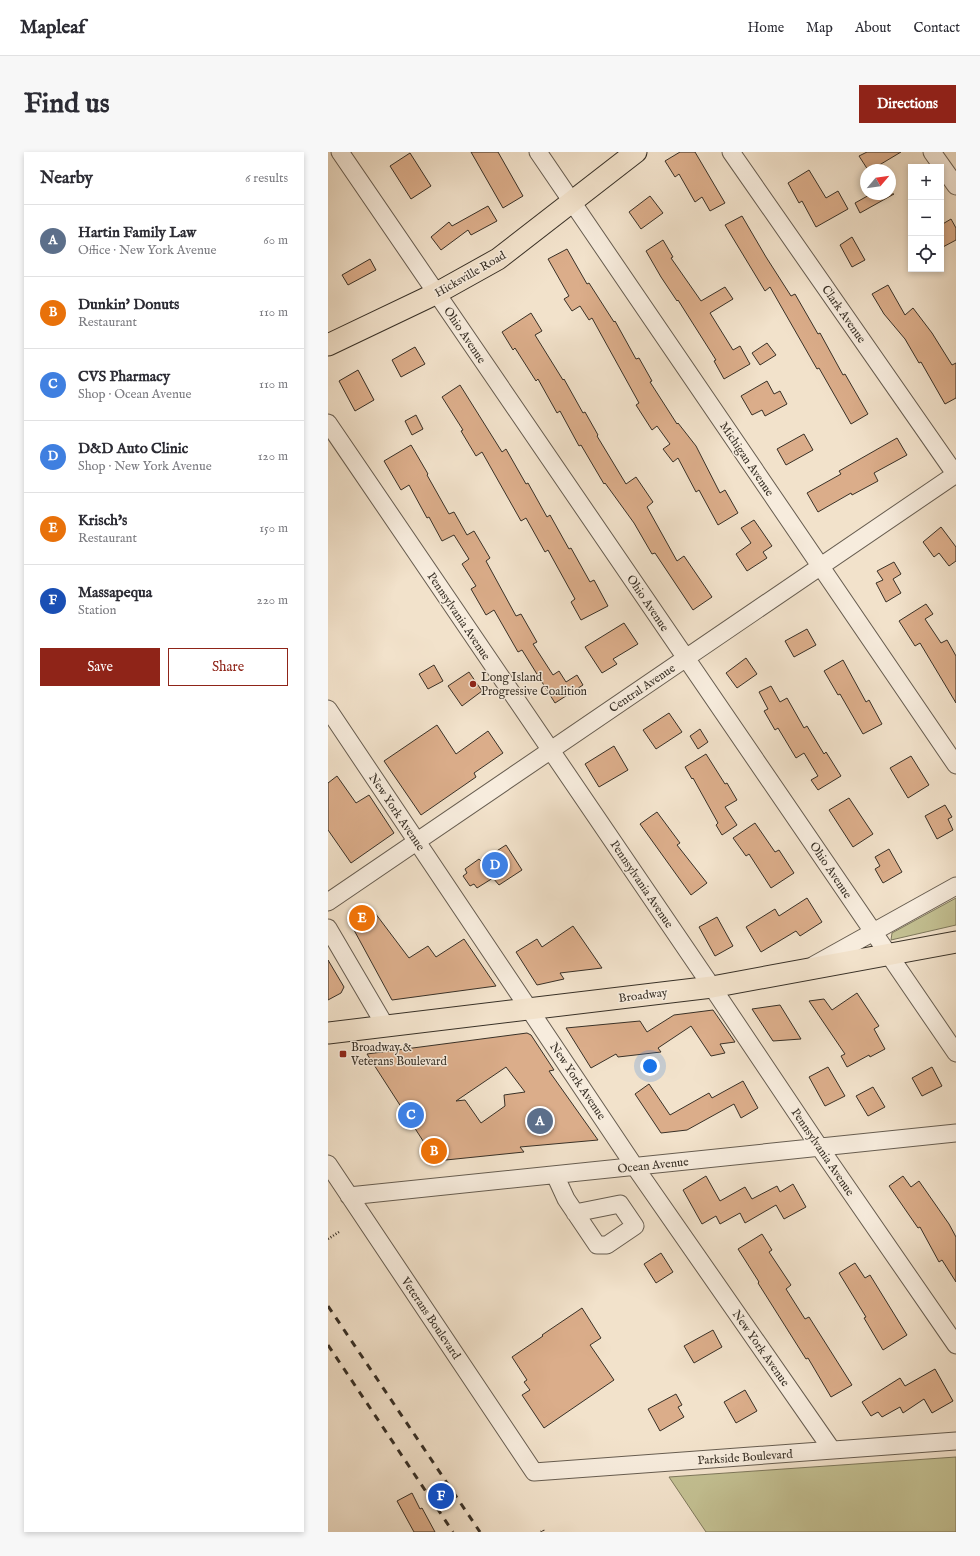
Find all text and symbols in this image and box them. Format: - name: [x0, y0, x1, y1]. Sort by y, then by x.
- text: Mapleaf: [20, 16, 85, 40]
- text: Home: [748, 19, 784, 37]
- text: Map: [806, 19, 833, 37]
- text: About: [855, 19, 891, 37]
- text: Contact: [913, 19, 960, 37]
- button: Directions: [859, 85, 956, 123]
- text: Find us: [24, 87, 110, 122]
- north arrow: [860, 164, 896, 200]
- map controls: [908, 164, 944, 272]
- button: +: [908, 164, 944, 200]
- text: Nearby: [40, 168, 93, 189]
- text: 6 results: [245, 170, 288, 187]
- button: −: [908, 200, 944, 236]
- text: Hartin Family Law: [78, 223, 196, 242]
- text: A: [49, 232, 57, 249]
- text: 60 m: [263, 232, 288, 249]
- button: locate: [908, 236, 944, 272]
- text: Office · New York Avenue: [78, 242, 217, 259]
- street label: Hicksville Road: [432, 248, 509, 301]
- street label: Clark Avenue: [818, 282, 869, 346]
- text: Dunkin' Donuts: [78, 295, 179, 314]
- text: B: [49, 304, 57, 321]
- text: 110 m: [259, 304, 288, 321]
- street label: Ohio Avenue: [440, 304, 489, 367]
- text: Restaurant: [78, 314, 137, 331]
- text: CVS Pharmacy: [78, 367, 170, 386]
- text: C: [48, 376, 58, 393]
- text: 110 m: [259, 376, 288, 393]
- text: Shop · Ocean Avenue: [78, 386, 192, 403]
- street label: Michigan Avenue: [716, 419, 777, 500]
- text: D&D Auto Clinic: [78, 439, 188, 458]
- text: D: [48, 448, 58, 465]
- text: 120 m: [258, 448, 288, 465]
- text: Shop · New York Avenue: [78, 458, 212, 475]
- text: Krisch's: [78, 511, 127, 530]
- text: E: [48, 520, 58, 537]
- text: 150 m: [259, 520, 288, 537]
- text: Restaurant: [78, 530, 137, 547]
- street label: Pennsylvania Avenue: [424, 569, 494, 663]
- street label: Ohio Avenue: [623, 572, 672, 635]
- text: Massapequa: [78, 583, 152, 602]
- text: F: [49, 592, 57, 609]
- text: 220 m: [257, 592, 288, 609]
- text: Station: [78, 602, 117, 619]
- button: Save: [40, 648, 160, 686]
- button: Share: [168, 648, 288, 686]
- street label: Central Avenue: [606, 660, 679, 716]
- place label: Long Island Progressive Coalition: [481, 670, 588, 699]
- marker: Long Island Progressive Coalition: [468, 679, 478, 689]
- street label: New York Avenue: [365, 771, 428, 854]
- street label: Pennsylvania Avenue: [607, 837, 677, 931]
- street label: Ohio Avenue: [806, 839, 855, 902]
- pin: D: [482, 850, 508, 880]
- pin: E: [349, 903, 375, 933]
- street label: Broadway: [618, 985, 668, 1006]
- place label: Broadway & Veterans Boulevard: [350, 1040, 447, 1069]
- street label: New York Avenue: [546, 1040, 609, 1123]
- marker: Broadway & Veterans Boulevard: [338, 1049, 348, 1059]
- your location: [640, 1056, 660, 1076]
- pin: C: [398, 1100, 424, 1130]
- street label: Pennsylvania Avenue: [788, 1105, 858, 1199]
- pin: A: [527, 1106, 553, 1136]
- pin: B: [421, 1136, 447, 1166]
- street label: Ocean Avenue: [617, 1154, 690, 1177]
- street label: Veterans Boulevard: [397, 1274, 464, 1363]
- street label: New York Avenue: [729, 1307, 793, 1390]
- street label: Parkside Boulevard: [697, 1447, 794, 1468]
- pin: F: [428, 1481, 454, 1511]

